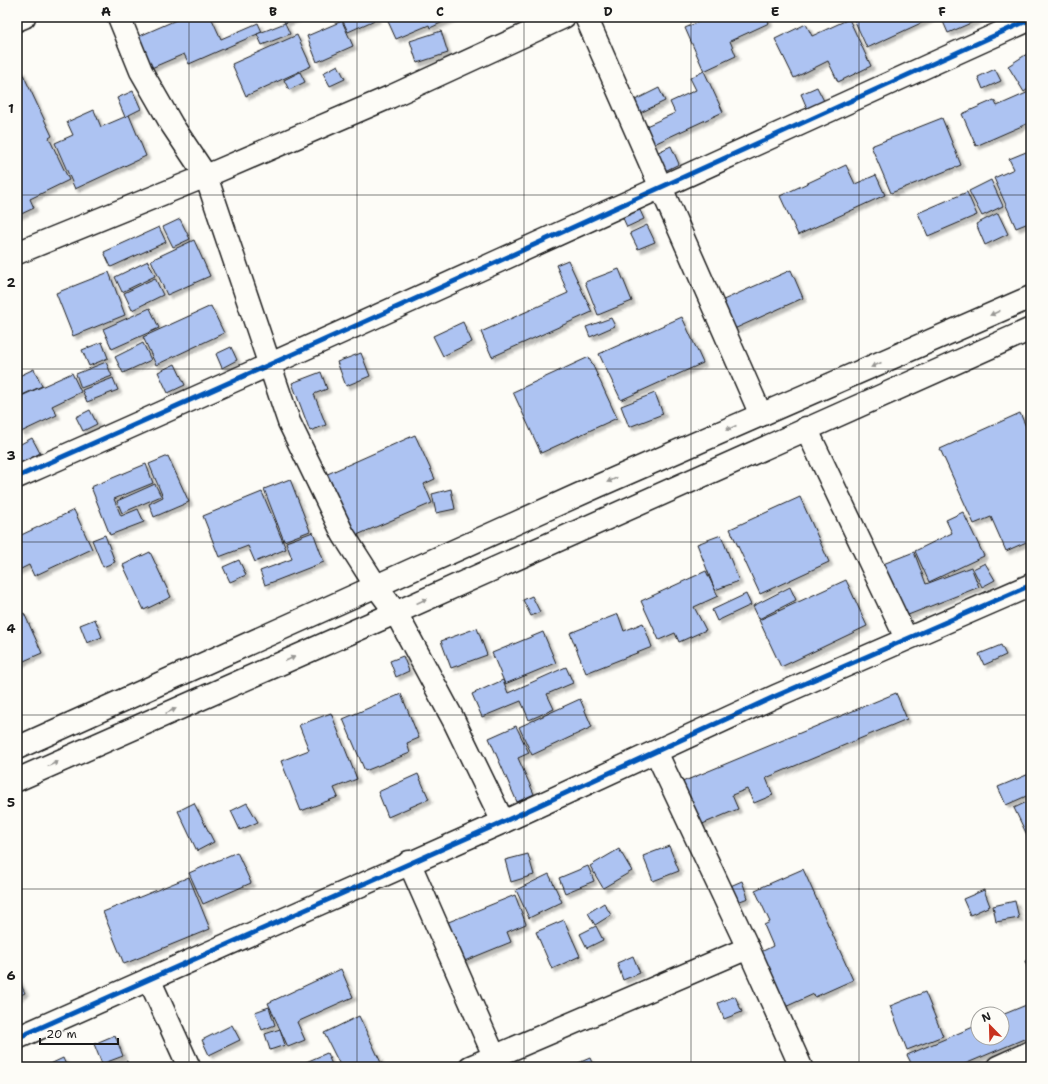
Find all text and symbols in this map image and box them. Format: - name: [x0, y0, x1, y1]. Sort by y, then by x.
- text: A: [101, 3, 111, 20]
- text: B: [269, 3, 277, 20]
- text: C: [436, 3, 444, 20]
- text: D: [603, 3, 613, 20]
- text: E: [771, 3, 780, 20]
- text: F: [938, 3, 946, 20]
- text: 1: [8, 100, 14, 117]
- text: 2: [6, 274, 16, 291]
- one-way arrow: [990, 310, 1001, 316]
- one-way arrow: [871, 362, 882, 368]
- one-way arrow: [726, 425, 737, 431]
- text: 3: [6, 447, 16, 464]
- one-way arrow: [607, 477, 618, 483]
- one-way arrow: [416, 598, 428, 604]
- text: 4: [6, 620, 16, 637]
- one-way arrow: [285, 656, 296, 662]
- one-way arrow: [166, 708, 177, 714]
- one-way arrow: [47, 761, 58, 767]
- text: 5: [7, 794, 15, 811]
- text: 6: [6, 967, 16, 984]
- north arrow: [970, 1006, 1010, 1046]
- text: N: [979, 1009, 993, 1026]
- scale bar: [40, 1020, 118, 1046]
- text: 20 m: [46, 1026, 77, 1042]

